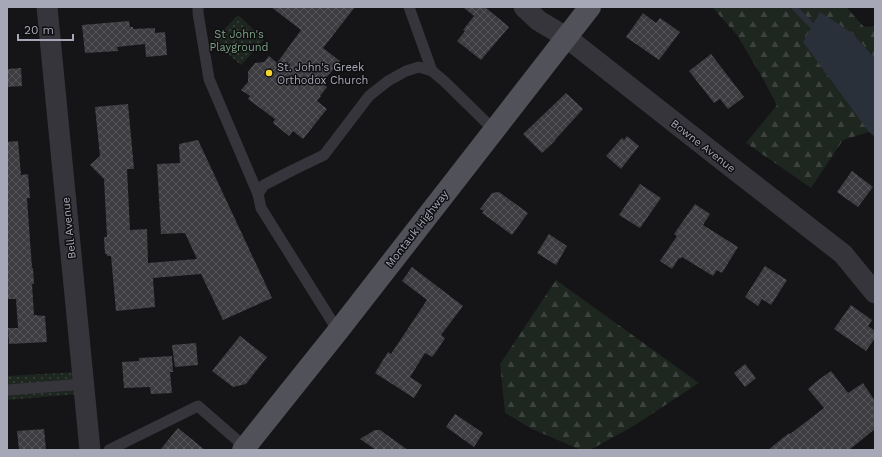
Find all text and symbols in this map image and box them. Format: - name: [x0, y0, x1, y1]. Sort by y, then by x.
- scale bar: [18, 16, 73, 42]
- text: 20 m: [24, 23, 54, 37]
- park label: St John's Playground: [210, 28, 268, 54]
- place label: St. John's Greek Orthodox Church: [277, 61, 368, 87]
- marker: St. John's Greek Orthodox Church: [264, 68, 274, 78]
- street label: Bowne Avenue: [668, 117, 738, 175]
- street label: Montauk Highway: [383, 188, 451, 270]
- street label: Bell Avenue: [59, 196, 79, 260]

